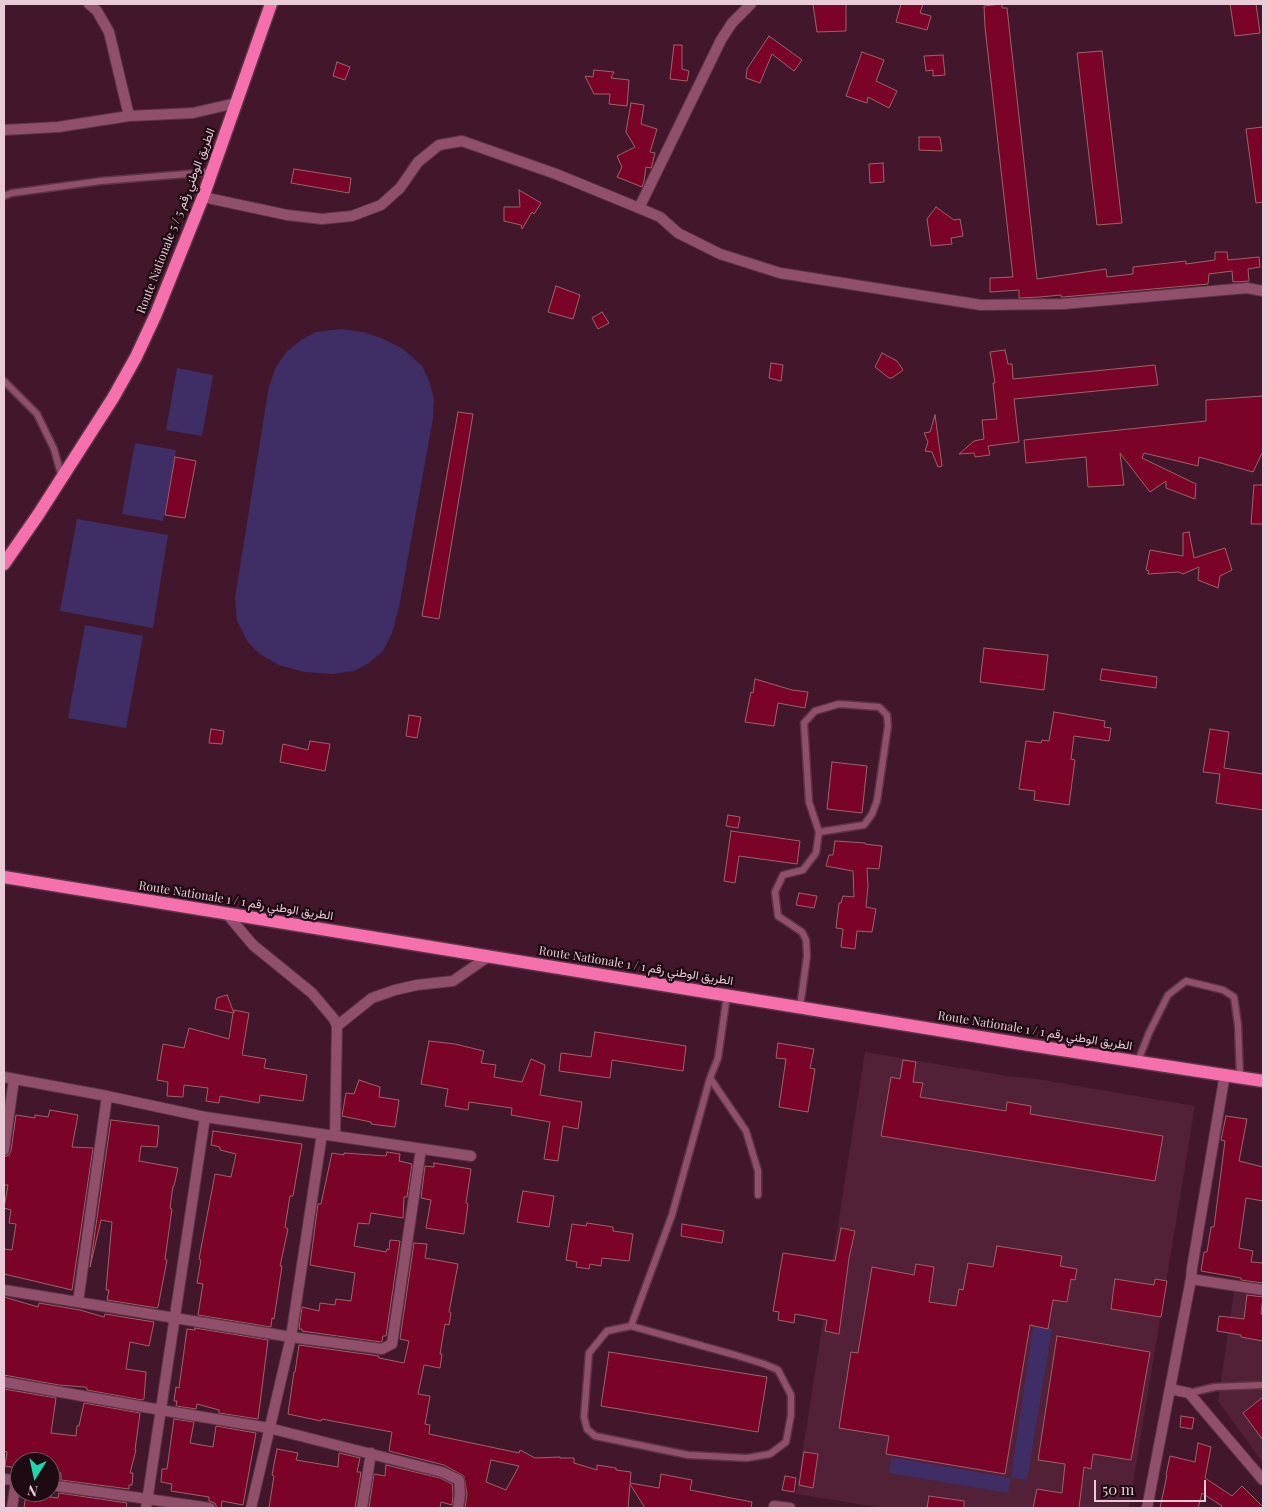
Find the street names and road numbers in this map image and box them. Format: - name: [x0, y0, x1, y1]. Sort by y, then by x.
- street label: Route Nationale 5 / الطريق الوطني رقم 5: [134, 126, 218, 316]
- street label: Route Nationale 1 / الطريق الوطني رقم 1: [138, 879, 334, 923]
- street label: Route Nationale 1 / الطريق الوطني رقم 1: [538, 944, 734, 988]
- street label: Route Nationale 1 / الطريق الوطني رقم 1: [937, 1009, 1133, 1053]

